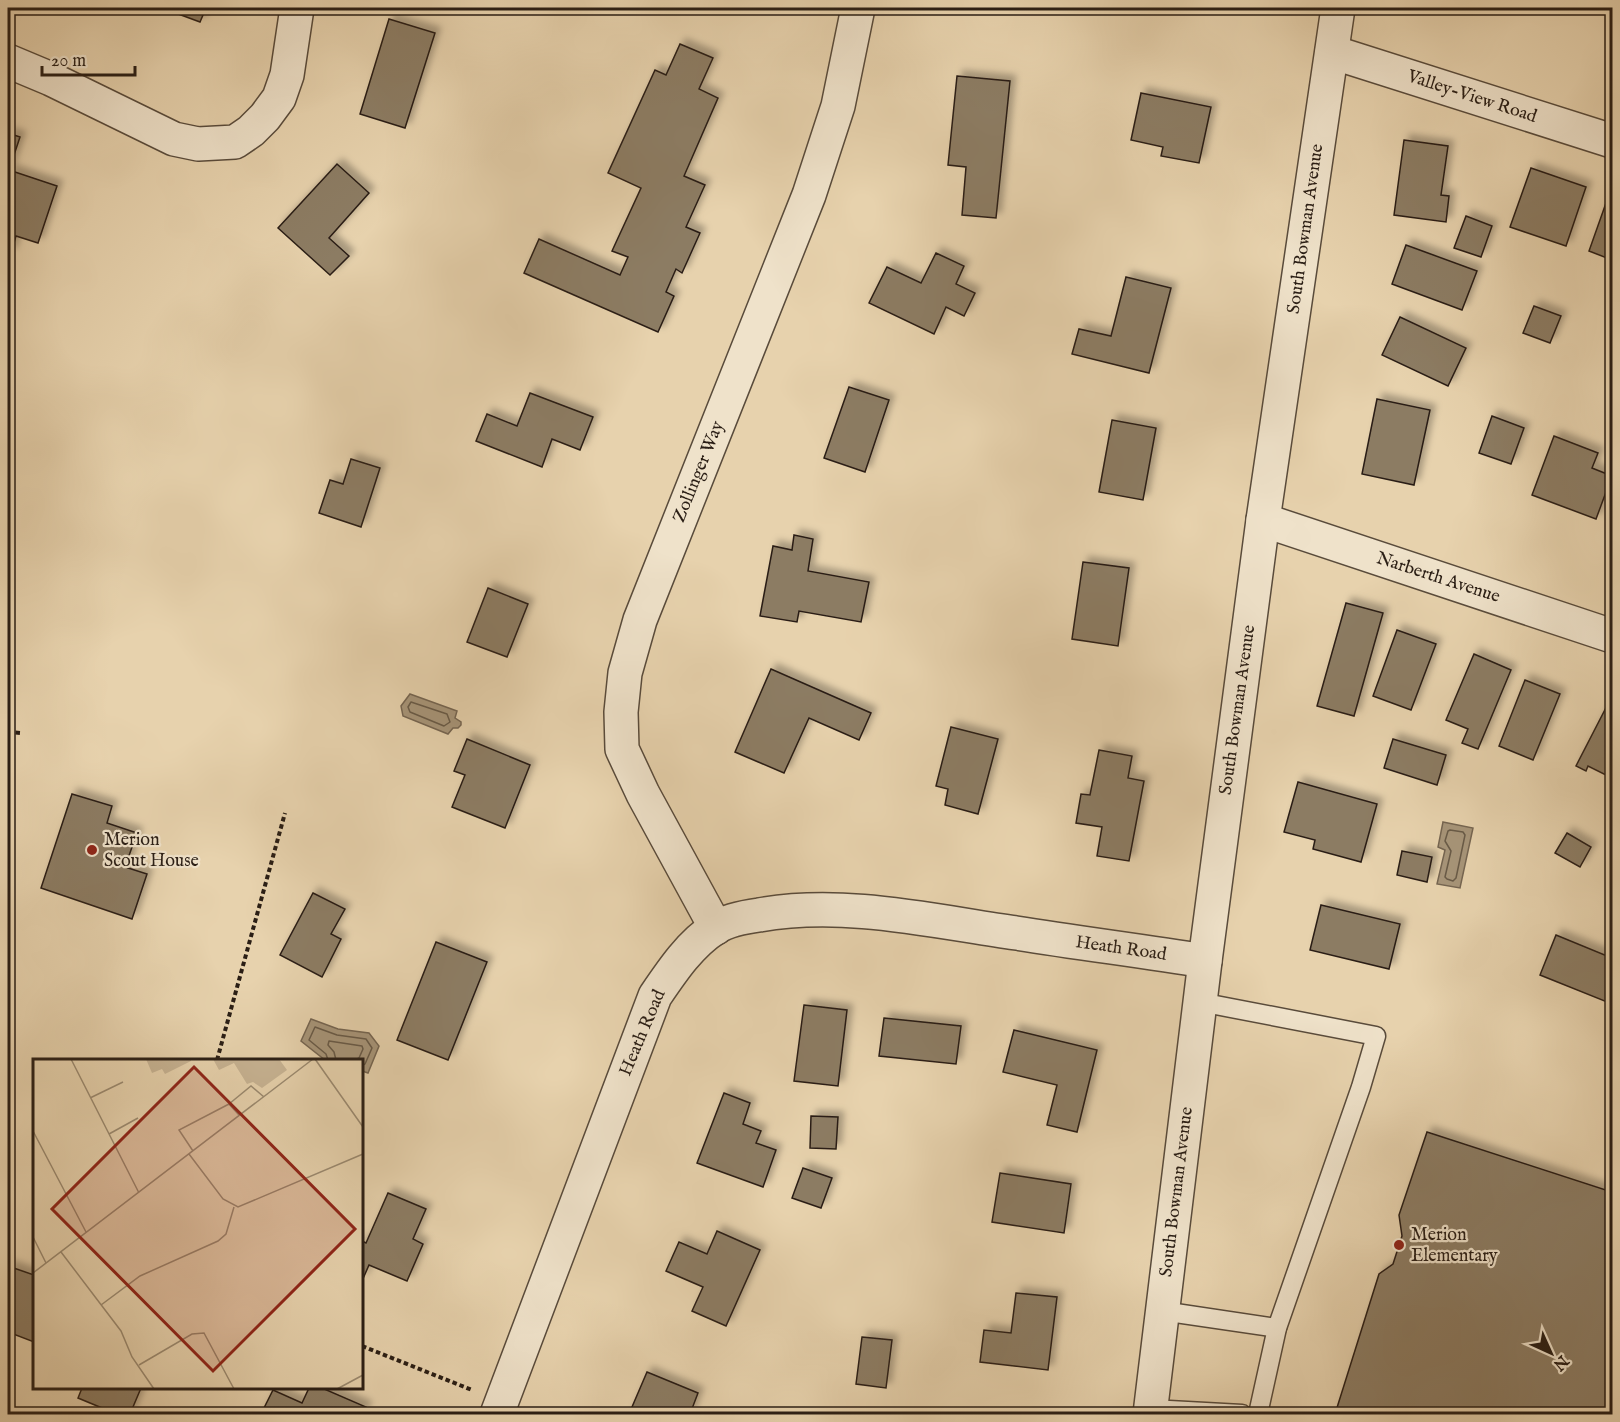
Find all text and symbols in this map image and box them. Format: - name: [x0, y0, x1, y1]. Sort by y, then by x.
- scale bar: [42, 39, 135, 77]
- text: 20 m: [51, 50, 86, 73]
- street label: Valley-View Road: [1403, 65, 1540, 129]
- street label: South Bowman Avenue: [1283, 143, 1329, 315]
- street label: Zollinger Way: [668, 418, 730, 526]
- street label: Narberth Avenue: [1373, 547, 1503, 609]
- street label: South Bowman Avenue: [1215, 624, 1261, 796]
- place label: Merion Scout House: [104, 829, 199, 873]
- marker: Merion Scout House: [85, 843, 99, 857]
- street label: Heath Road: [1074, 931, 1168, 967]
- street label: Heath Road: [615, 986, 672, 1080]
- inset map: [33, 1059, 363, 1389]
- street label: South Bowman Avenue: [1155, 1106, 1199, 1278]
- place label: Merion Elementary: [1411, 1224, 1498, 1268]
- marker: Merion Elementary: [1392, 1238, 1406, 1252]
- north arrow: [1521, 1323, 1581, 1383]
- text: N: [1548, 1350, 1573, 1374]

